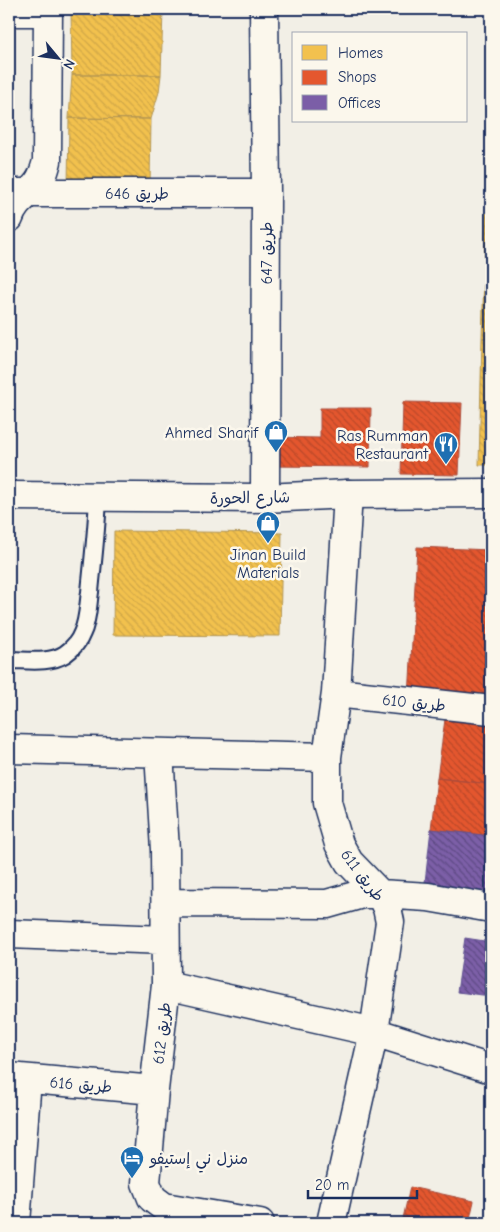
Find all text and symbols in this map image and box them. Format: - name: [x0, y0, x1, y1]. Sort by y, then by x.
- north arrow: [32, 32, 82, 82]
- legend: [292, 32, 468, 122]
- text: Homes: [338, 44, 383, 62]
- text: N: [59, 56, 79, 72]
- text: Shops: [338, 68, 376, 86]
- text: Offices: [338, 94, 380, 112]
- street label: طريق 646: [105, 185, 169, 203]
- street label: طريق 647: [258, 222, 276, 284]
- shop icon: Ahmed Sharif: [263, 419, 289, 453]
- place label: Ahmed Sharif: [165, 424, 260, 442]
- place label: Ras Rumman Restaurant: [337, 427, 428, 463]
- restaurant icon: Ras Rumman Restaurant: [433, 431, 459, 465]
- street label: شارع الحورة: [210, 488, 290, 510]
- shop icon: Jinan Build Materials: [255, 510, 281, 544]
- place label: Jinan Build Materials: [230, 546, 306, 582]
- street label: طريق 610: [381, 691, 447, 715]
- street label: طريق 611: [337, 846, 388, 905]
- street label: طريق 612: [149, 1001, 175, 1065]
- street label: طريق 616: [49, 1073, 113, 1097]
- hotel icon: منزل ني إستيفو: [119, 1145, 145, 1179]
- place label: منزل ني إستيفو: [148, 1150, 248, 1173]
- scale bar: [308, 1167, 416, 1199]
- text: 20 m: [315, 1176, 349, 1194]

